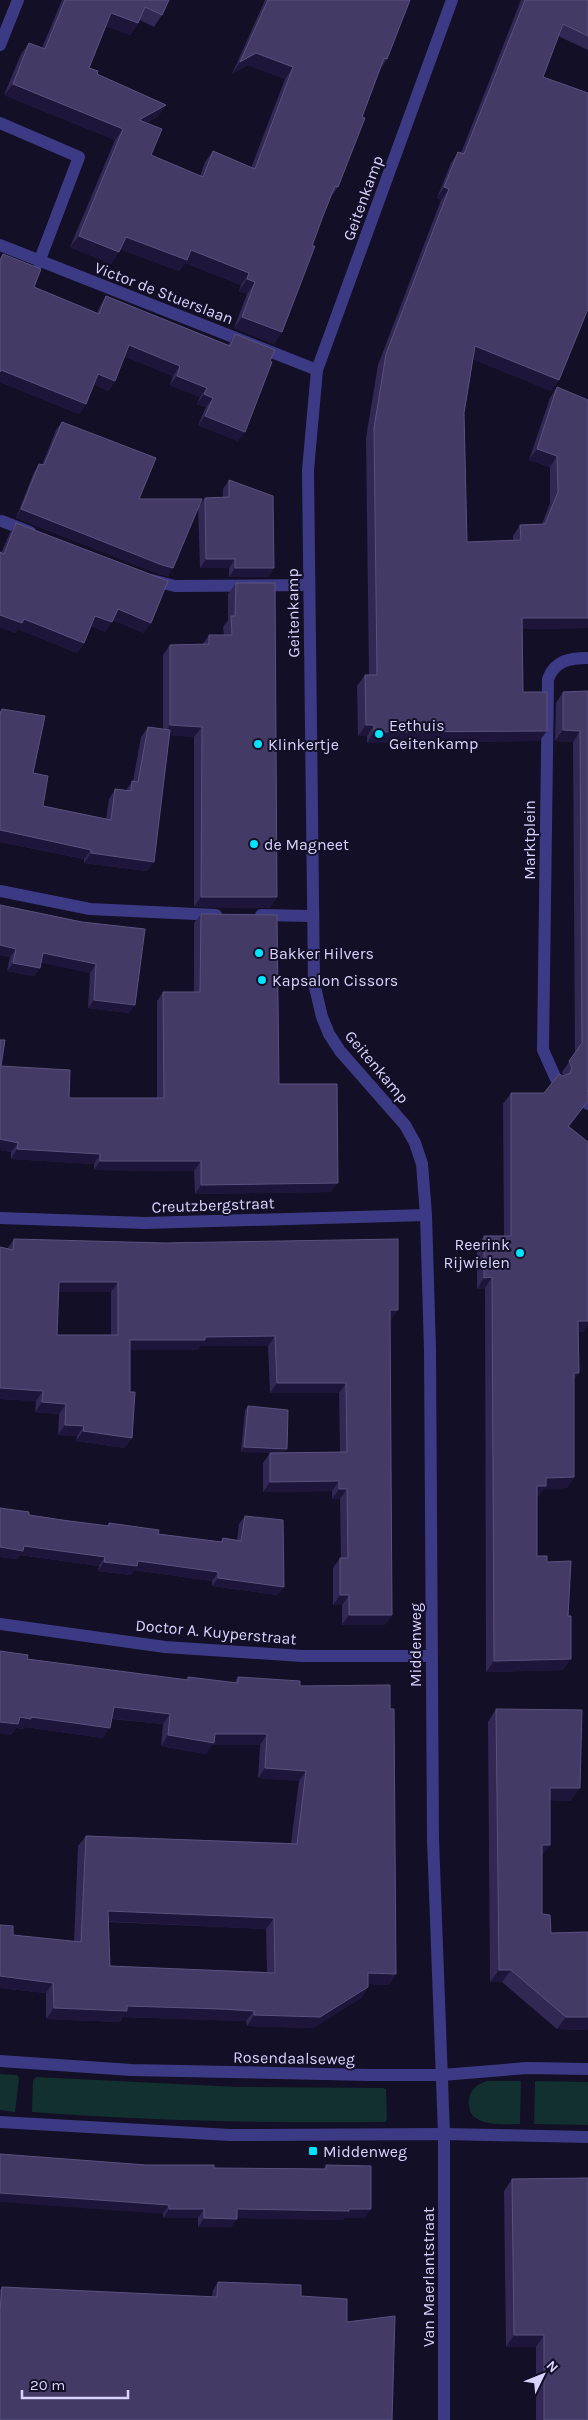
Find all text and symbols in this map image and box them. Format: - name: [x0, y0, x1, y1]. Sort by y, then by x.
- street label: Geitenkamp: [339, 153, 387, 243]
- street label: Victor de Stuerslaan: [92, 258, 236, 328]
- street label: Geitenkamp: [283, 568, 303, 658]
- place label: Eethuis Geitenkamp: [389, 716, 478, 753]
- marker: Eethuis Geitenkamp: [373, 728, 385, 740]
- place label: Klinkertje: [268, 735, 339, 754]
- marker: Klinkertje: [252, 738, 264, 750]
- street label: Marktplein: [520, 800, 539, 880]
- place label: de Magneet: [264, 835, 349, 854]
- marker: de Magneet: [248, 838, 260, 850]
- place label: Bakker Hilvers: [269, 944, 374, 963]
- marker: Bakker Hilvers: [253, 947, 265, 959]
- place label: Kapsalon Cissors: [272, 971, 398, 990]
- marker: Kapsalon Cissors: [256, 974, 268, 986]
- street label: Geitenkamp: [341, 1027, 413, 1107]
- street label: Creutzbergstraat: [151, 1193, 275, 1217]
- place label: Reerink Rijwielen: [443, 1235, 510, 1272]
- marker: Reerink Rijwielen: [514, 1247, 526, 1259]
- street label: Middenweg: [406, 1603, 425, 1687]
- street label: Doctor A. Kuyperstraat: [135, 1615, 297, 1649]
- street label: Rosendaalseweg: [233, 2047, 355, 2069]
- place label: Middenweg: [323, 2142, 407, 2161]
- marker: Middenweg: [307, 2145, 319, 2157]
- street label: Van Maerlantstraat: [419, 2207, 438, 2347]
- north arrow: [518, 2350, 568, 2400]
- text: N: [542, 2357, 562, 2376]
- scale bar: [22, 2368, 129, 2400]
- text: 20 m: [30, 2376, 65, 2394]

